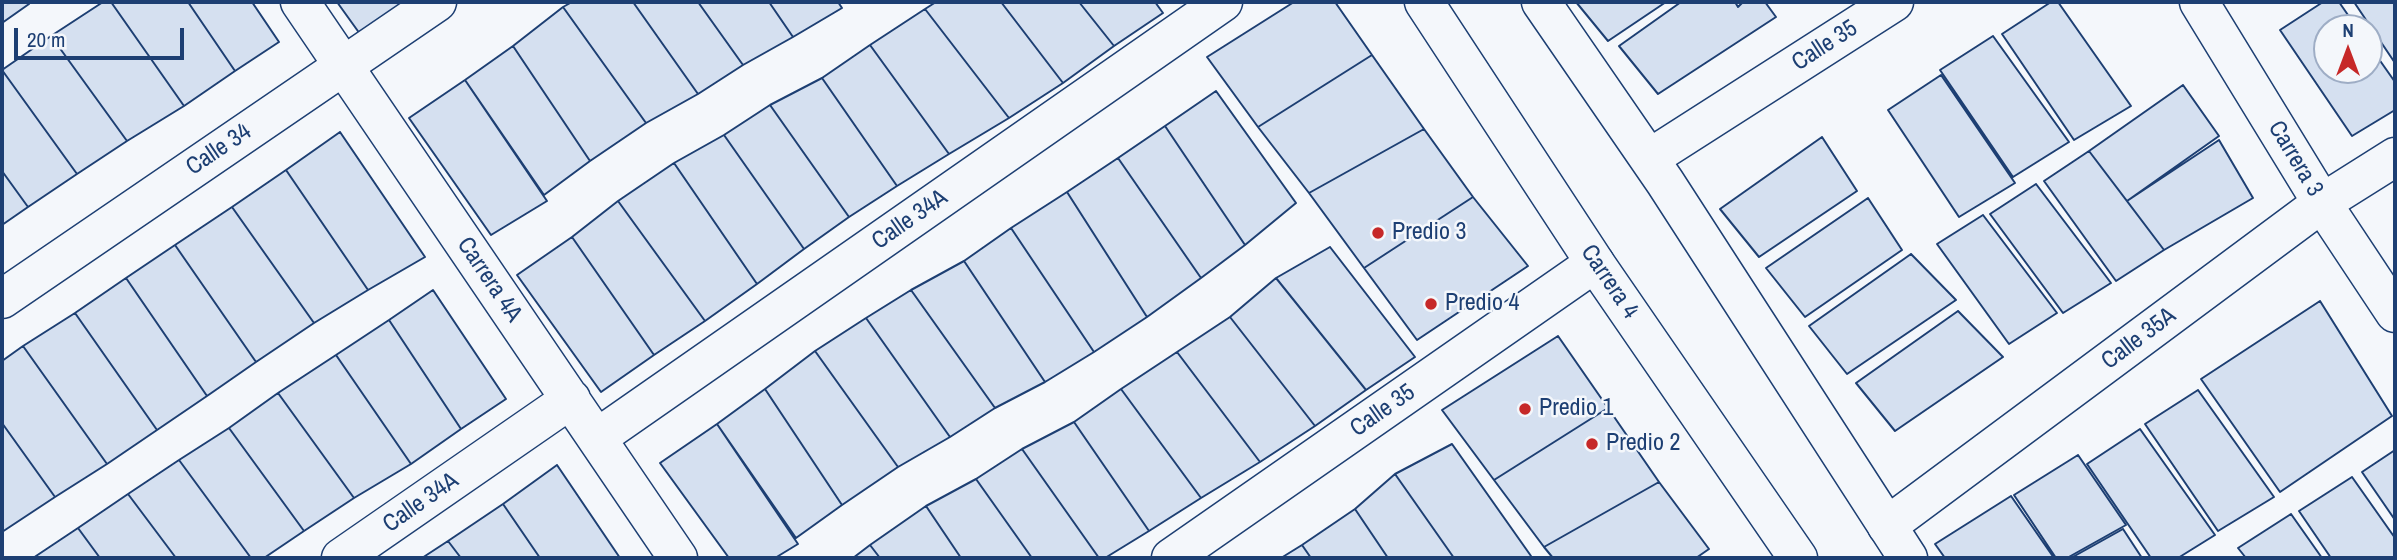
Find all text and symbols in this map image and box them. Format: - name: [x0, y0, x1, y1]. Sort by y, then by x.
- scale bar: [18, 14, 187, 58]
- street label: Calle 35: [1787, 14, 1863, 78]
- north arrow: [2313, 14, 2383, 84]
- text: N: [2342, 17, 2354, 43]
- text: 20 m: [27, 25, 65, 54]
- street label: Carrera 3: [2261, 116, 2329, 202]
- street label: Calle 34: [181, 118, 257, 182]
- street label: Calle 34A: [867, 184, 953, 256]
- place label: Predio 3: [1392, 219, 1466, 247]
- marker: Predio 3: [1370, 225, 1386, 241]
- street label: Carrera 4A: [450, 232, 528, 328]
- street label: Carrera 4: [1574, 239, 1644, 325]
- place label: Predio 4: [1445, 290, 1519, 318]
- marker: Predio 4: [1423, 296, 1439, 312]
- street label: Calle 35A: [2096, 302, 2182, 376]
- street label: Calle 35: [1345, 379, 1421, 443]
- place label: Predio 1: [1539, 395, 1613, 423]
- marker: Predio 1: [1517, 401, 1533, 417]
- place label: Predio 2: [1606, 430, 1680, 458]
- marker: Predio 2: [1584, 436, 1600, 452]
- street label: Calle 34A: [378, 467, 464, 539]

